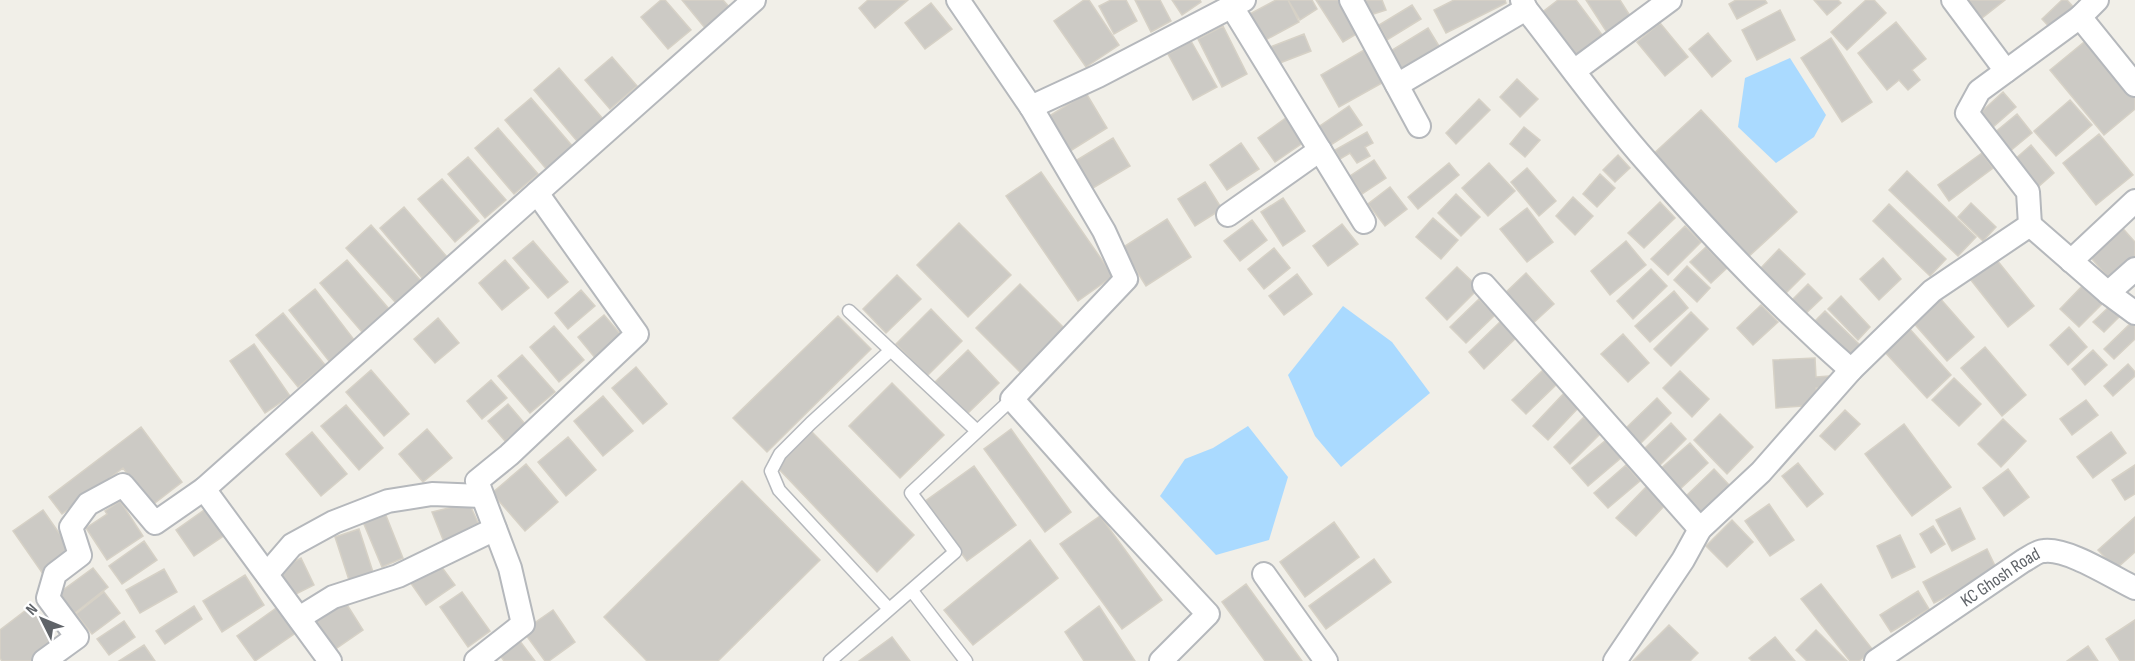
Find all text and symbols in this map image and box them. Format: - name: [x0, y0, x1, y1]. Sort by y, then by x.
- street label: KC Ghosh Road: [1957, 543, 2043, 611]
- north arrow: [12, 589, 72, 649]
- text: N: [22, 600, 42, 619]

